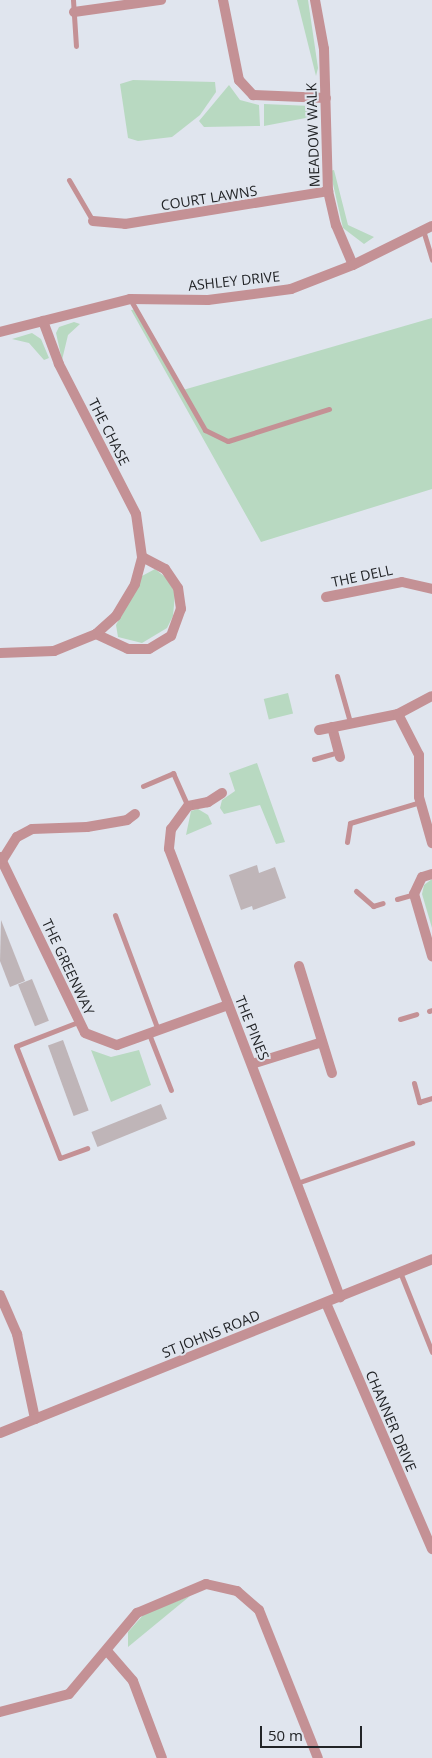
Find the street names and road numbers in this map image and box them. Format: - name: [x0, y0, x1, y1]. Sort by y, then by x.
- street label: MEADOW WALK: [303, 82, 323, 188]
- street label: COURT LAWNS: [160, 182, 258, 214]
- street label: ASHLEY DRIVE: [187, 268, 281, 294]
- street label: THE CHASE: [85, 396, 133, 468]
- street label: THE DELL: [330, 561, 394, 591]
- street label: THE GREENWAY: [38, 916, 98, 1018]
- street label: THE PINES: [232, 993, 272, 1063]
- street label: ST JOHNS ROAD: [159, 1307, 263, 1361]
- street label: CHANNER DRIVE: [362, 1368, 420, 1474]

